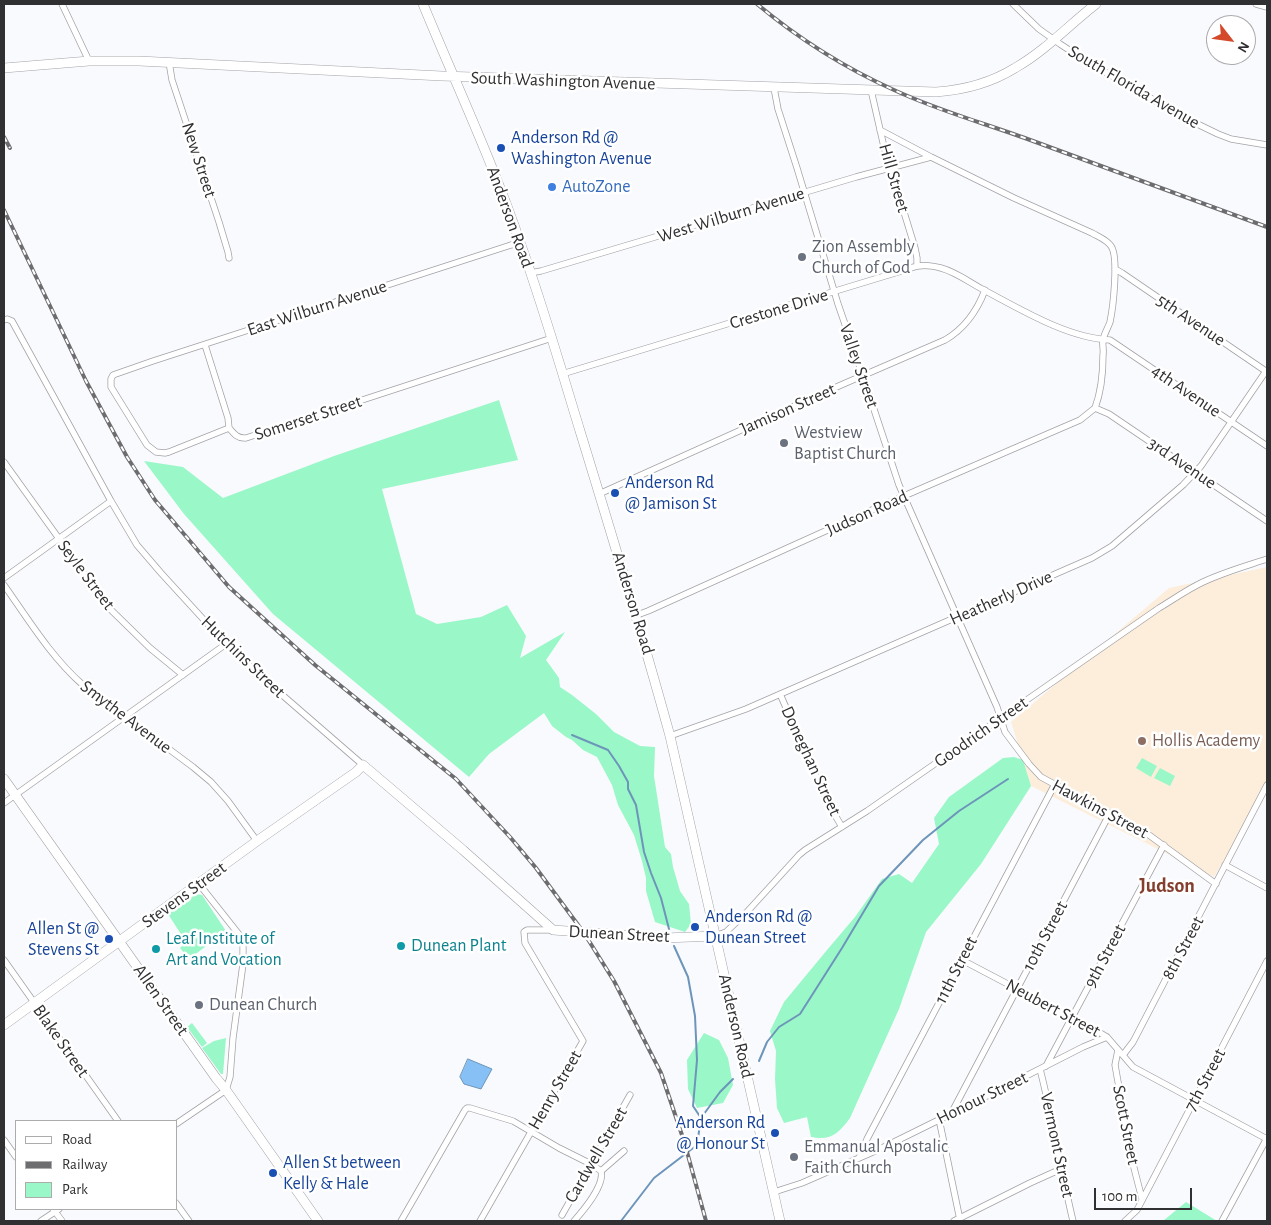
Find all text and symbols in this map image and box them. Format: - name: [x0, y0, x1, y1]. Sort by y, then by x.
- north arrow: [1206, 15, 1256, 65]
- text: N: [1235, 39, 1252, 55]
- street label: South Florida Avenue: [1064, 41, 1204, 133]
- street label: South Washington Avenue: [470, 67, 656, 95]
- street label: New Street: [177, 120, 221, 200]
- place label: Anderson Rd @ Washington Avenue: [511, 127, 652, 170]
- street label: Hill Street: [874, 141, 914, 215]
- marker: Anderson Rd @ Washington Avenue: [495, 142, 507, 154]
- street label: Anderson Road: [482, 163, 538, 271]
- place label: AutoZone: [562, 176, 631, 198]
- marker: AutoZone: [546, 181, 558, 193]
- street label: West Wilburn Avenue: [655, 182, 807, 248]
- place label: Zion Assembly Church of God: [812, 236, 915, 278]
- marker: Zion Assembly Church of God: [796, 251, 808, 263]
- street label: East Wilburn Avenue: [244, 275, 390, 341]
- street label: Crestone Drive: [727, 284, 831, 334]
- street label: 5th Avenue: [1153, 289, 1229, 351]
- street label: Valley Street: [835, 321, 883, 411]
- street label: 4th Avenue: [1147, 360, 1225, 422]
- street label: Jamison Street: [737, 378, 839, 440]
- street label: Somerset Street: [252, 391, 364, 445]
- place label: Westview Baptist Church: [794, 422, 896, 464]
- street label: 3rd Avenue: [1144, 432, 1220, 494]
- marker: Westview Baptist Church: [778, 437, 790, 449]
- place label: Anderson Rd @ Jamison St: [625, 472, 717, 514]
- street label: Judson Road: [823, 485, 911, 541]
- marker: Anderson Rd @ Jamison St: [609, 487, 621, 499]
- street label: Seyle Street: [53, 536, 119, 614]
- street label: Anderson Road: [607, 549, 659, 657]
- street label: Heatherly Drive: [946, 566, 1056, 630]
- street label: Hutchins Street: [196, 611, 290, 703]
- street label: Smythe Avenue: [76, 676, 176, 758]
- street label: Goodrich Street: [930, 692, 1032, 772]
- street label: Doneghan Street: [776, 703, 846, 819]
- place label: Hollis Academy: [1152, 730, 1260, 752]
- marker: Hollis Academy: [1136, 735, 1148, 747]
- street label: Hawkins Street: [1048, 775, 1152, 843]
- street label: Stevens Street: [138, 857, 230, 933]
- district label: Judson: [1139, 874, 1195, 898]
- street label: 10th Street: [1018, 897, 1072, 975]
- place label: Anderson Rd @ Dunean Street: [705, 906, 812, 949]
- street label: 8th Street: [1157, 912, 1209, 984]
- place label: Allen St @ Stevens St: [27, 918, 99, 961]
- street label: Dunean Street: [568, 921, 670, 947]
- marker: Anderson Rd @ Dunean Street: [689, 921, 701, 933]
- street label: 9th Street: [1079, 921, 1131, 991]
- place label: Leaf Institute of Art and Vocation: [166, 928, 282, 971]
- marker: Allen St @ Stevens St: [103, 933, 115, 945]
- street label: 11th Street: [930, 933, 982, 1007]
- place label: Dunean Plant: [411, 935, 507, 957]
- marker: Dunean Plant: [395, 940, 407, 952]
- marker: Leaf Institute of Art and Vocation: [150, 943, 162, 955]
- street label: Allen Street: [129, 960, 193, 1040]
- street label: Anderson Road: [714, 972, 758, 1080]
- street label: Neubert Street: [1002, 974, 1104, 1042]
- place label: Dunean Church: [209, 994, 317, 1016]
- marker: Dunean Church: [193, 999, 205, 1011]
- street label: Blake Street: [28, 1000, 94, 1082]
- street label: 7th Street: [1180, 1045, 1230, 1115]
- street label: Henry Street: [524, 1046, 586, 1134]
- street label: Honour Street: [933, 1067, 1031, 1129]
- street label: Scott Street: [1108, 1083, 1144, 1167]
- street label: Vermont Street: [1035, 1090, 1079, 1200]
- street label: Cardwell Street: [560, 1103, 632, 1207]
- place label: Anderson Rd @ Honour St: [676, 1112, 765, 1154]
- legend: [15, 1120, 178, 1210]
- marker: Anderson Rd @ Honour St: [769, 1127, 781, 1139]
- text: Road: [62, 1132, 92, 1147]
- place label: Emmanual Apostalic Faith Church: [804, 1136, 948, 1178]
- marker: Emmanual Apostalic Faith Church: [788, 1151, 800, 1163]
- place label: Allen St between Kelly & Hale: [283, 1152, 401, 1194]
- text: Railway: [62, 1157, 107, 1172]
- marker: Allen St between Kelly & Hale: [267, 1167, 279, 1179]
- scale bar: [1096, 1178, 1194, 1210]
- text: Park: [62, 1182, 88, 1197]
- text: 100 m: [1102, 1189, 1137, 1204]

